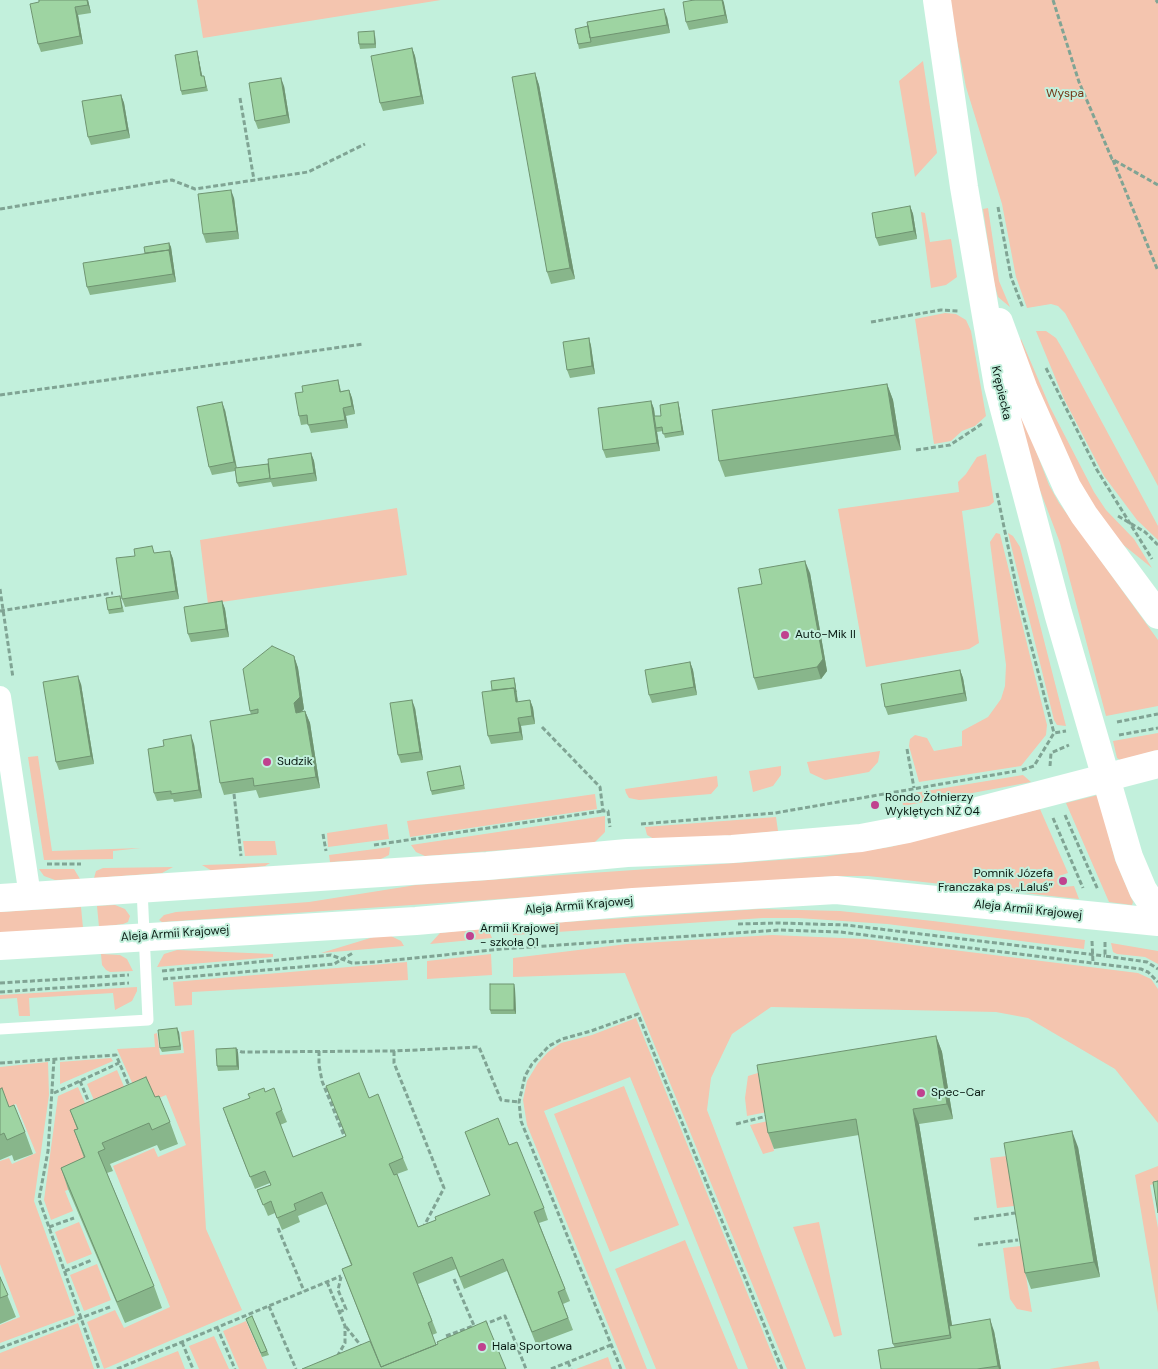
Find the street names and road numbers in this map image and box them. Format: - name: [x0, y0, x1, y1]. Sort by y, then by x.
- street label: Krępiecka: [988, 365, 1014, 421]
- street label: Aleja Armii Krajowej: [524, 894, 634, 918]
- street label: Aleja Armii Krajowej: [973, 897, 1083, 923]
- street label: Aleja Armii Krajowej: [120, 923, 230, 945]

